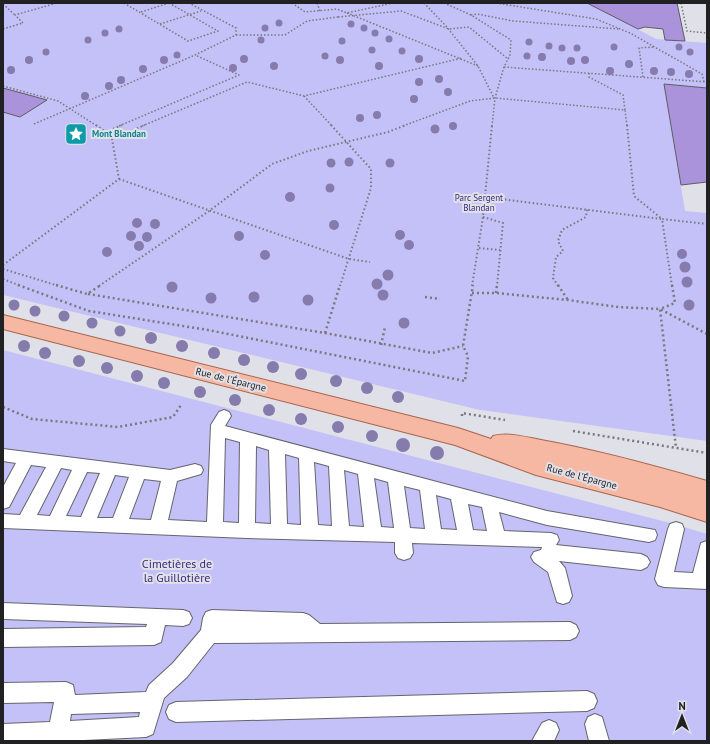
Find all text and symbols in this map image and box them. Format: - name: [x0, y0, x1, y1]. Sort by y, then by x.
- place icon: Mont Blandan: [63, 121, 89, 147]
- place label: Mont Blandan: [92, 128, 146, 139]
- park label: Parc Sergent Blandan: [455, 192, 503, 213]
- street label: Rue de l'Épargne: [194, 364, 268, 395]
- street label: Rue de l'Épargne: [545, 461, 618, 492]
- park label: Cimetières de la Guillotière: [142, 556, 212, 585]
- north arrow: [662, 696, 702, 736]
- text: N: [678, 699, 686, 713]

